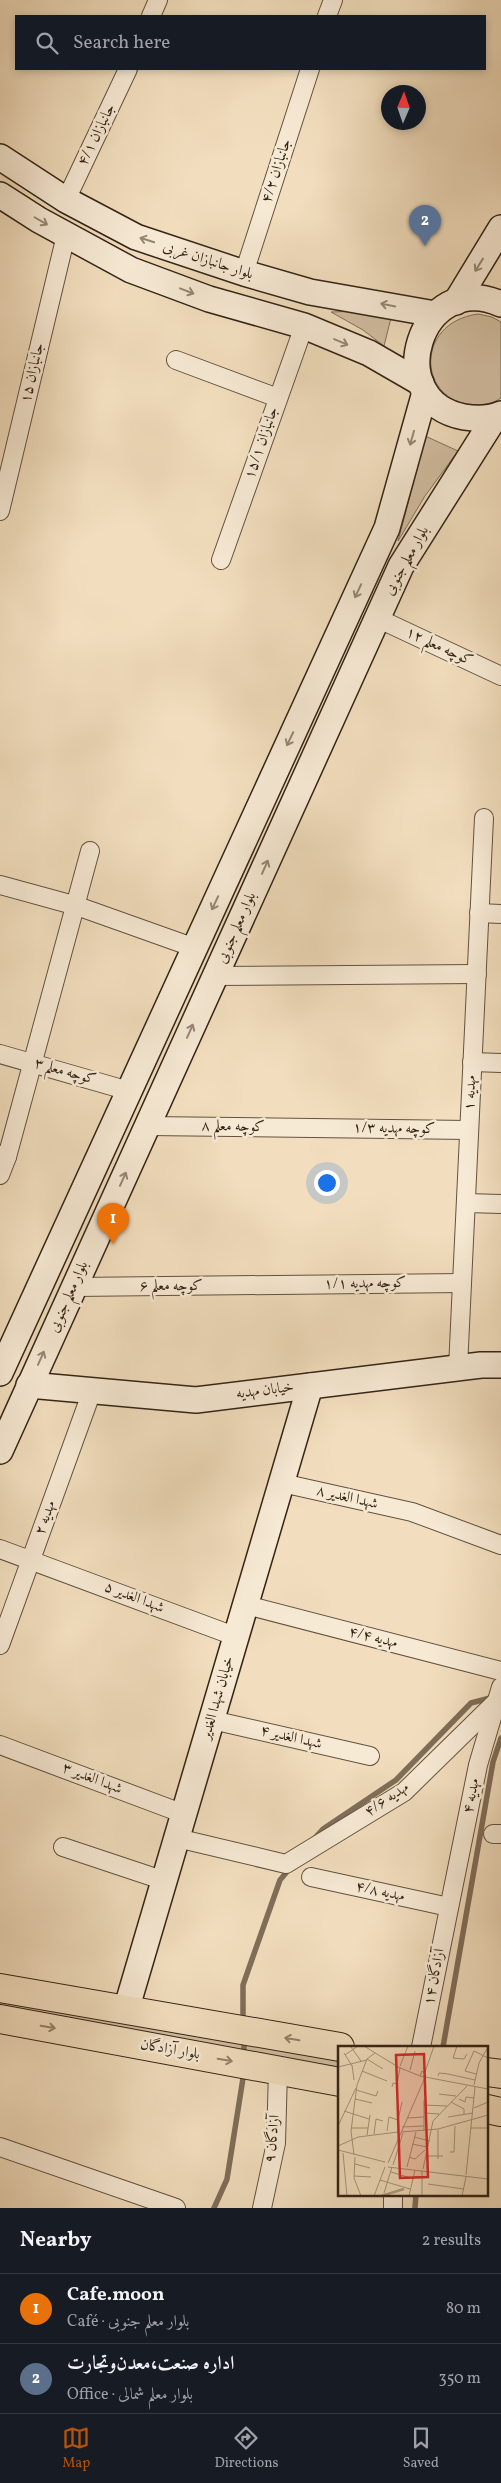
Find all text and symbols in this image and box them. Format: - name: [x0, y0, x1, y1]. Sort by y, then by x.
- search box: [15, 15, 486, 70]
- icon: search: [33, 29, 61, 57]
- text: Search here: [73, 30, 170, 56]
- north arrow: [381, 85, 426, 130]
- street label: جانبازان ۴/۱: [73, 101, 121, 169]
- street label: جانبازان ۴/۲: [257, 136, 297, 206]
- pin: 2: [409, 205, 441, 246]
- one-way arrow: [33, 217, 47, 227]
- one-way arrow: [139, 235, 155, 244]
- street label: بلوار جانبازان غربی: [160, 237, 256, 286]
- one-way arrow: [473, 257, 483, 271]
- one-way arrow: [179, 287, 194, 296]
- one-way arrow: [380, 299, 396, 309]
- one-way arrow: [333, 337, 348, 347]
- street label: جانبازان ۱۵: [16, 341, 50, 405]
- street label: جانبازان ۱۵/۱: [240, 404, 284, 482]
- one-way arrow: [407, 430, 417, 446]
- street label: بلوار معلم جنوبی: [379, 522, 437, 601]
- one-way arrow: [353, 583, 363, 598]
- street label: کوچه معلم ۱۲: [401, 622, 476, 674]
- one-way arrow: [285, 731, 295, 746]
- one-way arrow: [260, 860, 270, 875]
- street label: بلوار معلم جنوبی: [212, 889, 265, 968]
- one-way arrow: [210, 895, 220, 910]
- one-way arrow: [186, 1024, 196, 1039]
- street label: کوچه معلم ۳: [31, 1053, 98, 1094]
- street label: مهدیه ۱: [460, 1075, 482, 1111]
- street label: کوچه معلم ۸: [201, 1116, 265, 1141]
- street label: کوچه مهدیه ۱/۳: [353, 1118, 435, 1140]
- your location: [314, 1170, 340, 1196]
- one-way arrow: [119, 1172, 128, 1187]
- pin: 1: [97, 1203, 129, 1244]
- street label: بلوار معلم جنوبی: [44, 1258, 97, 1337]
- street label: کوچه مهدیه ۱/۱: [324, 1273, 406, 1295]
- street label: کوچه معلم ۶: [139, 1276, 203, 1300]
- one-way arrow: [37, 1351, 47, 1366]
- street label: خیابان مهدیه: [235, 1377, 295, 1405]
- street label: شهدا الغدیر ۸: [314, 1481, 380, 1515]
- street label: مهدیه ۲: [30, 1498, 62, 1538]
- street label: شهدا الغدیر ۵: [101, 1577, 167, 1619]
- street label: مهدیه ۴/۴: [346, 1622, 400, 1654]
- street label: خیابان شهدا الغدیر: [196, 1654, 240, 1744]
- street label: شهدا الغدیر ۴: [258, 1721, 324, 1755]
- street label: شهدا الغدیر ۳: [59, 1758, 125, 1800]
- street label: مهدیه ۴: [458, 1776, 486, 1815]
- street label: مهدیه ۴/۶: [361, 1777, 414, 1823]
- street label: مهدیه ۴/۸: [354, 1877, 407, 1907]
- street label: آزادگان ۱۴: [419, 1945, 451, 2007]
- one-way arrow: [40, 2023, 56, 2033]
- one-way arrow: [284, 2033, 300, 2043]
- street label: بلوار آزادگان: [139, 2034, 202, 2066]
- inset map: [338, 2046, 488, 2196]
- one-way arrow: [217, 2056, 233, 2066]
- street label: آزادگان ۹: [260, 2112, 286, 2164]
- text: Nearby: [20, 2226, 91, 2255]
- text: 2 results: [422, 2230, 481, 2252]
- text: Cafe.moon: [67, 2282, 164, 2308]
- text: 1: [33, 2298, 39, 2320]
- text: 80 m: [446, 2298, 481, 2320]
- text: Café · بلوار معلم جنوبی: [67, 2311, 189, 2333]
- text: اداره صنعت،معدن‌و‌تجارت: [67, 2351, 234, 2377]
- text: 2: [32, 2368, 40, 2390]
- text: 350 m: [438, 2368, 481, 2390]
- text: Office · بلوار معلم شمالی: [67, 2384, 193, 2406]
- tab: Map: [62, 2424, 90, 2473]
- tab: Directions: [214, 2424, 279, 2473]
- tab: Saved: [403, 2424, 439, 2473]

